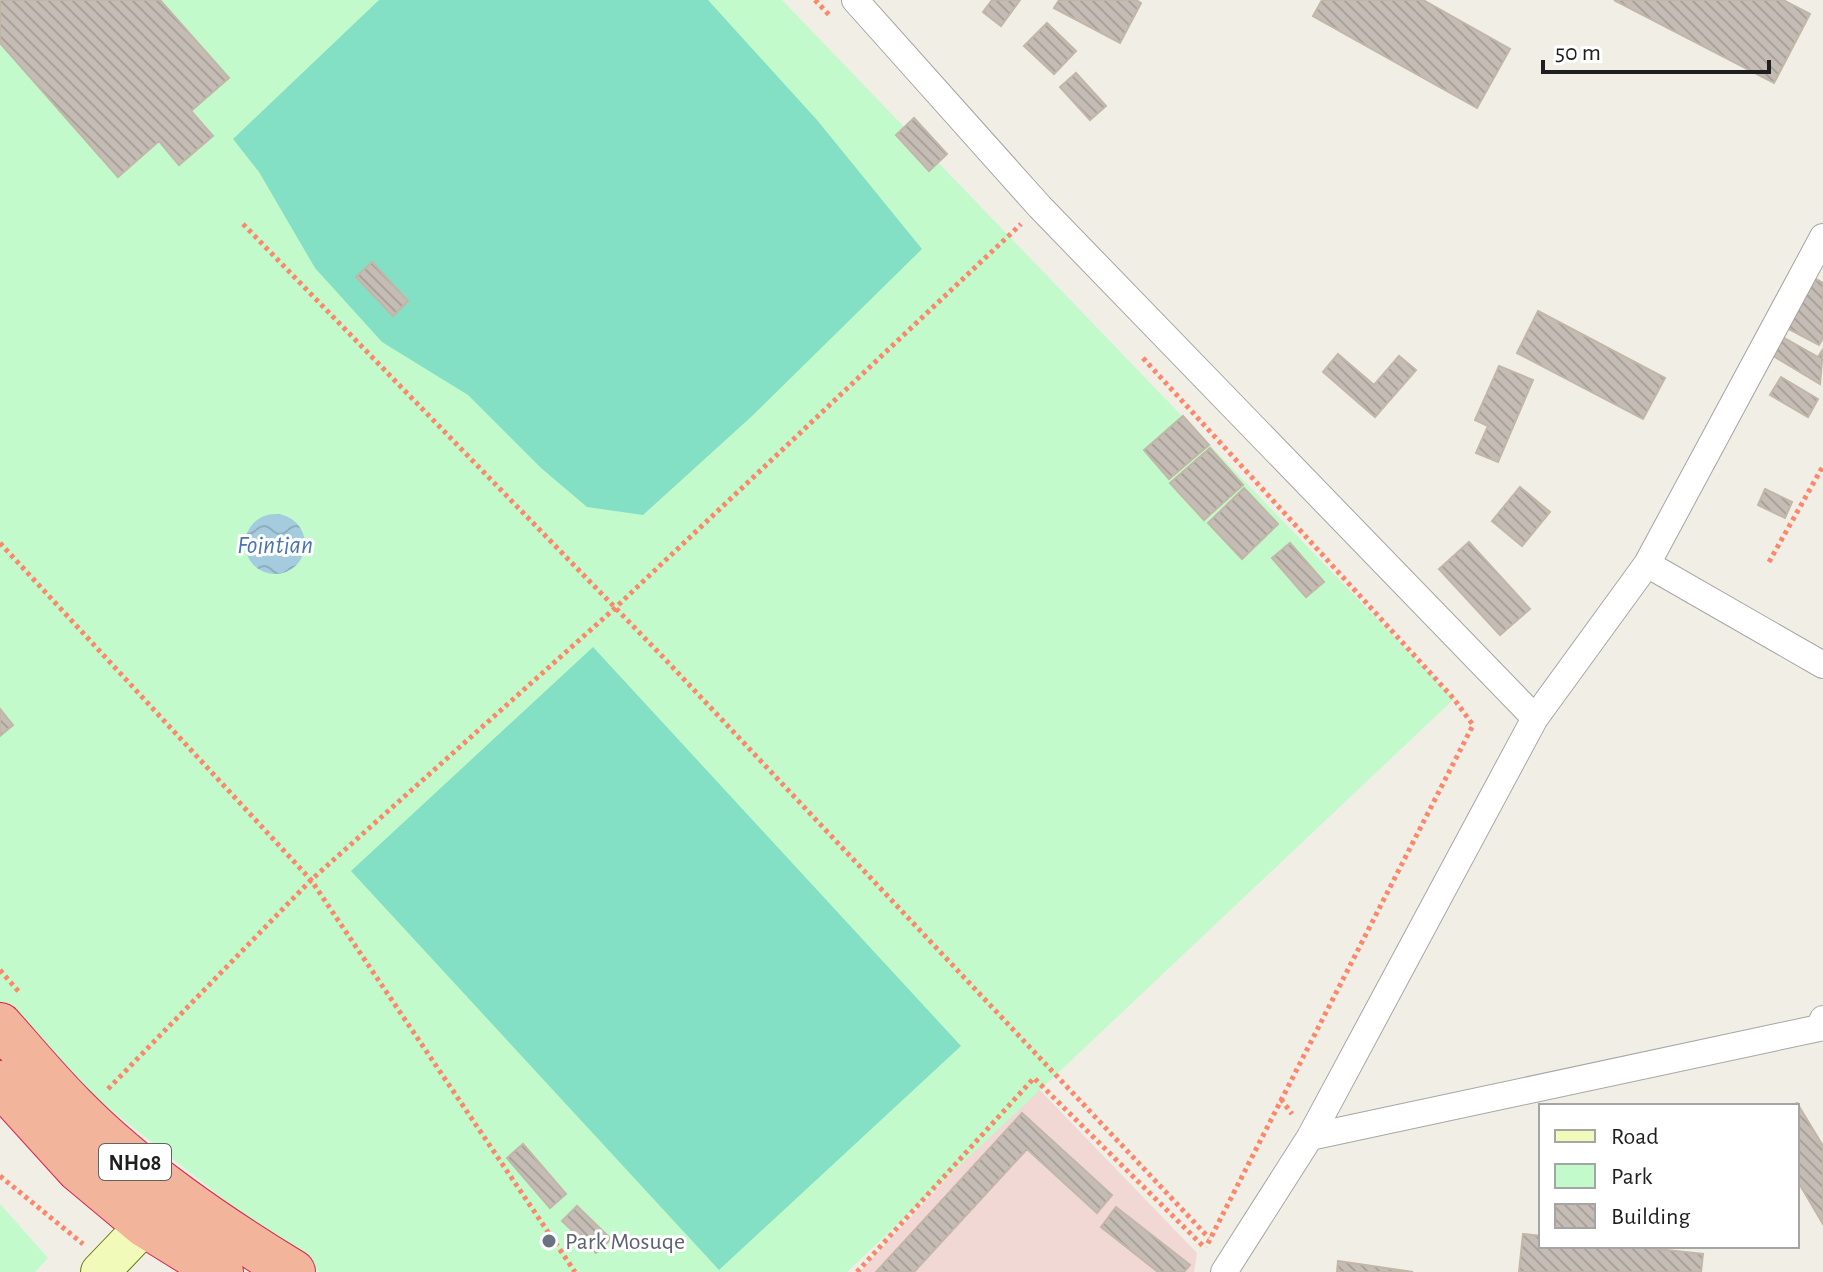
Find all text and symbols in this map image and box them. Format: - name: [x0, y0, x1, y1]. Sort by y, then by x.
- scale bar: [1543, 24, 1769, 74]
- text: 50 m: [1555, 41, 1601, 65]
- water label: Fointian: [237, 532, 313, 558]
- legend: [1539, 1104, 1799, 1248]
- text: Road: [1611, 1125, 1659, 1149]
- road number: NH08: [99, 1144, 171, 1180]
- text: Park: [1611, 1165, 1652, 1189]
- text: Building: [1611, 1205, 1690, 1229]
- place label: Park Mosuqe: [565, 1230, 685, 1254]
- marker: Park Mosuqe: [540, 1232, 558, 1250]

